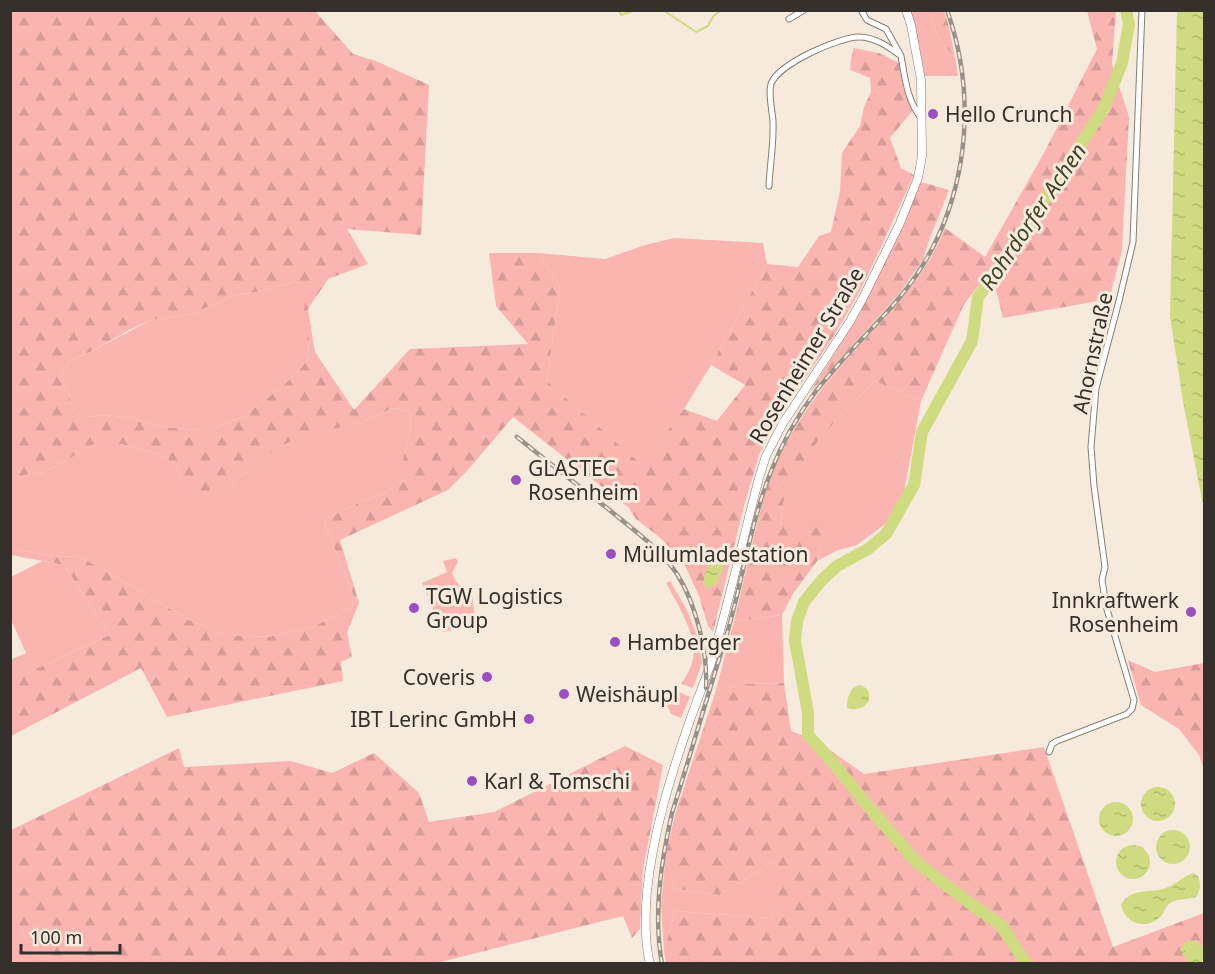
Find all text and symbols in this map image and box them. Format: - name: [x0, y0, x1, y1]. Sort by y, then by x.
- place label: Hello Crunch: [945, 100, 1072, 128]
- marker: Hello Crunch: [926, 107, 940, 121]
- water label: Rohrdorfer Achen: [972, 137, 1092, 295]
- street label: Rosenheimer Straße: [742, 262, 870, 448]
- street label: Ahornstraße: [1065, 290, 1119, 416]
- place label: GLASTEC Rosenheim: [528, 454, 639, 506]
- marker: GLASTEC Rosenheim: [509, 473, 523, 487]
- place label: Müllumladestation: [623, 540, 809, 568]
- marker: Müllumladestation: [604, 547, 618, 561]
- place label: TGW Logistics Group: [426, 582, 563, 634]
- place label: Innkraftwerk Rosenheim: [1052, 586, 1180, 638]
- marker: TGW Logistics Group: [407, 601, 421, 615]
- marker: Innkraftwerk Rosenheim: [1184, 605, 1198, 619]
- place label: Hamberger: [627, 628, 741, 656]
- marker: Hamberger: [608, 635, 622, 649]
- place label: Coveris: [403, 663, 475, 691]
- marker: Coveris: [480, 670, 494, 684]
- place label: Weishäupl: [576, 680, 679, 708]
- marker: Weishäupl: [557, 687, 571, 701]
- place label: IBT Lerinc GmbH: [350, 705, 517, 733]
- marker: IBT Lerinc GmbH: [522, 712, 536, 726]
- place label: Karl & Tomschi: [484, 767, 630, 795]
- marker: Karl & Tomschi: [465, 774, 479, 788]
- scale bar: [21, 917, 120, 955]
- text: 100 m: [30, 925, 82, 949]

